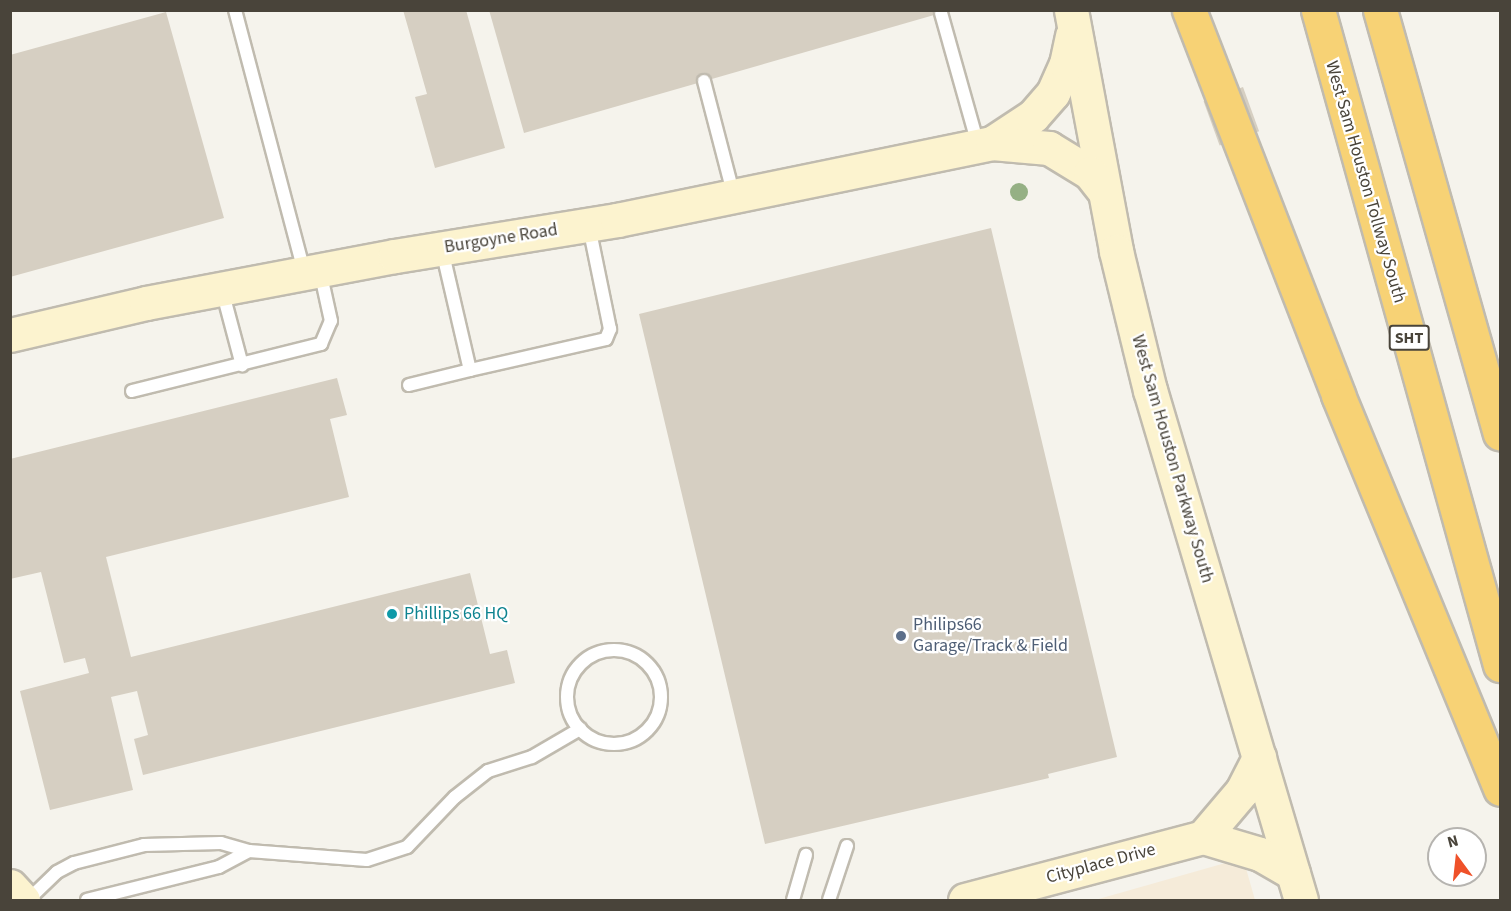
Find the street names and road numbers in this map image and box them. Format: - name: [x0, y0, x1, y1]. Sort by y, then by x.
- street label: West Sam Houston Tollway South: [1320, 58, 1410, 306]
- street label: Burgoyne Road: [443, 219, 559, 259]
- road number: SHT: [1388, 325, 1430, 351]
- street label: West Sam Houston Parkway South: [1126, 332, 1218, 586]
- street label: Cityplace Drive: [1044, 839, 1158, 889]

